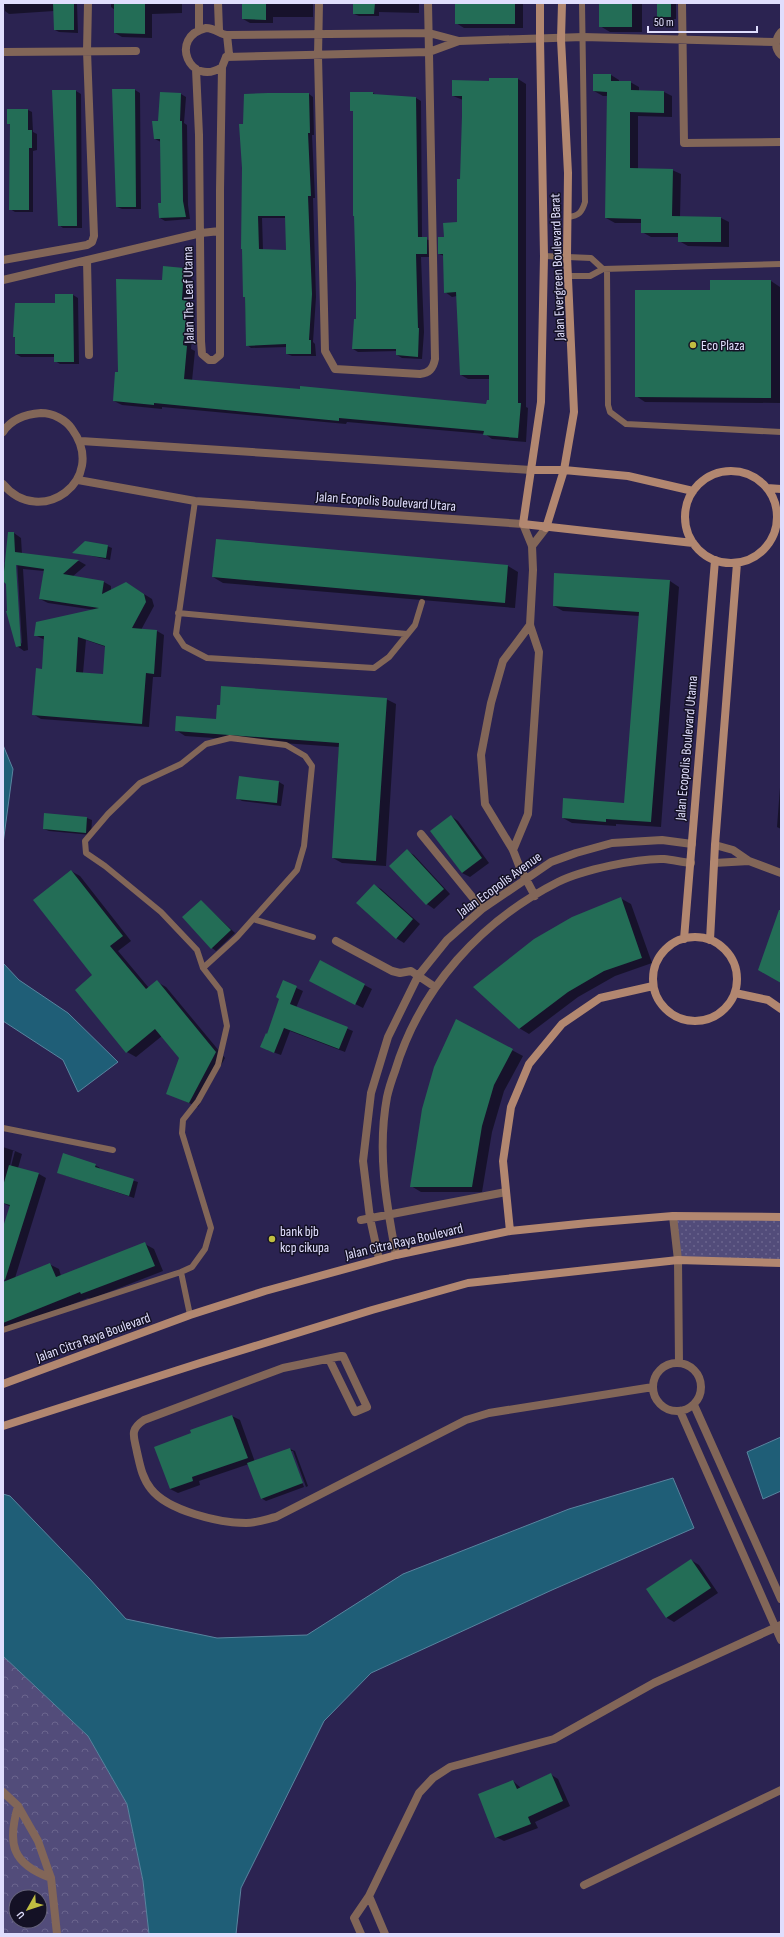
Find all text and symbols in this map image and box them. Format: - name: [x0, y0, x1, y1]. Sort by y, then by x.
- scale bar: [648, 8, 757, 34]
- text: 50 m: [654, 15, 674, 30]
- street label: Jalan Evergreen Boulevard Barat: [546, 193, 569, 342]
- street label: Jalan The Leaf Utama: [179, 246, 198, 345]
- place label: Eco Plaza: [701, 337, 745, 354]
- marker: Eco Plaza: [688, 340, 698, 350]
- street label: Jalan Ecopolis Boulevard Utara: [315, 488, 456, 515]
- street label: Jalan Ecopolis Boulevard Utama: [672, 675, 701, 822]
- street label: Jalan Ecopolis Avenue: [453, 848, 545, 921]
- street label: Jalan Citra Raya Boulevard: [343, 1220, 465, 1264]
- place label: bank bjb kcp cikupa: [280, 1223, 329, 1256]
- marker: bank bjb kcp cikupa: [267, 1234, 277, 1244]
- street label: Jalan Citra Raya Boulevard: [33, 1309, 153, 1366]
- north arrow: [8, 1889, 48, 1929]
- text: U: [14, 1908, 27, 1921]

